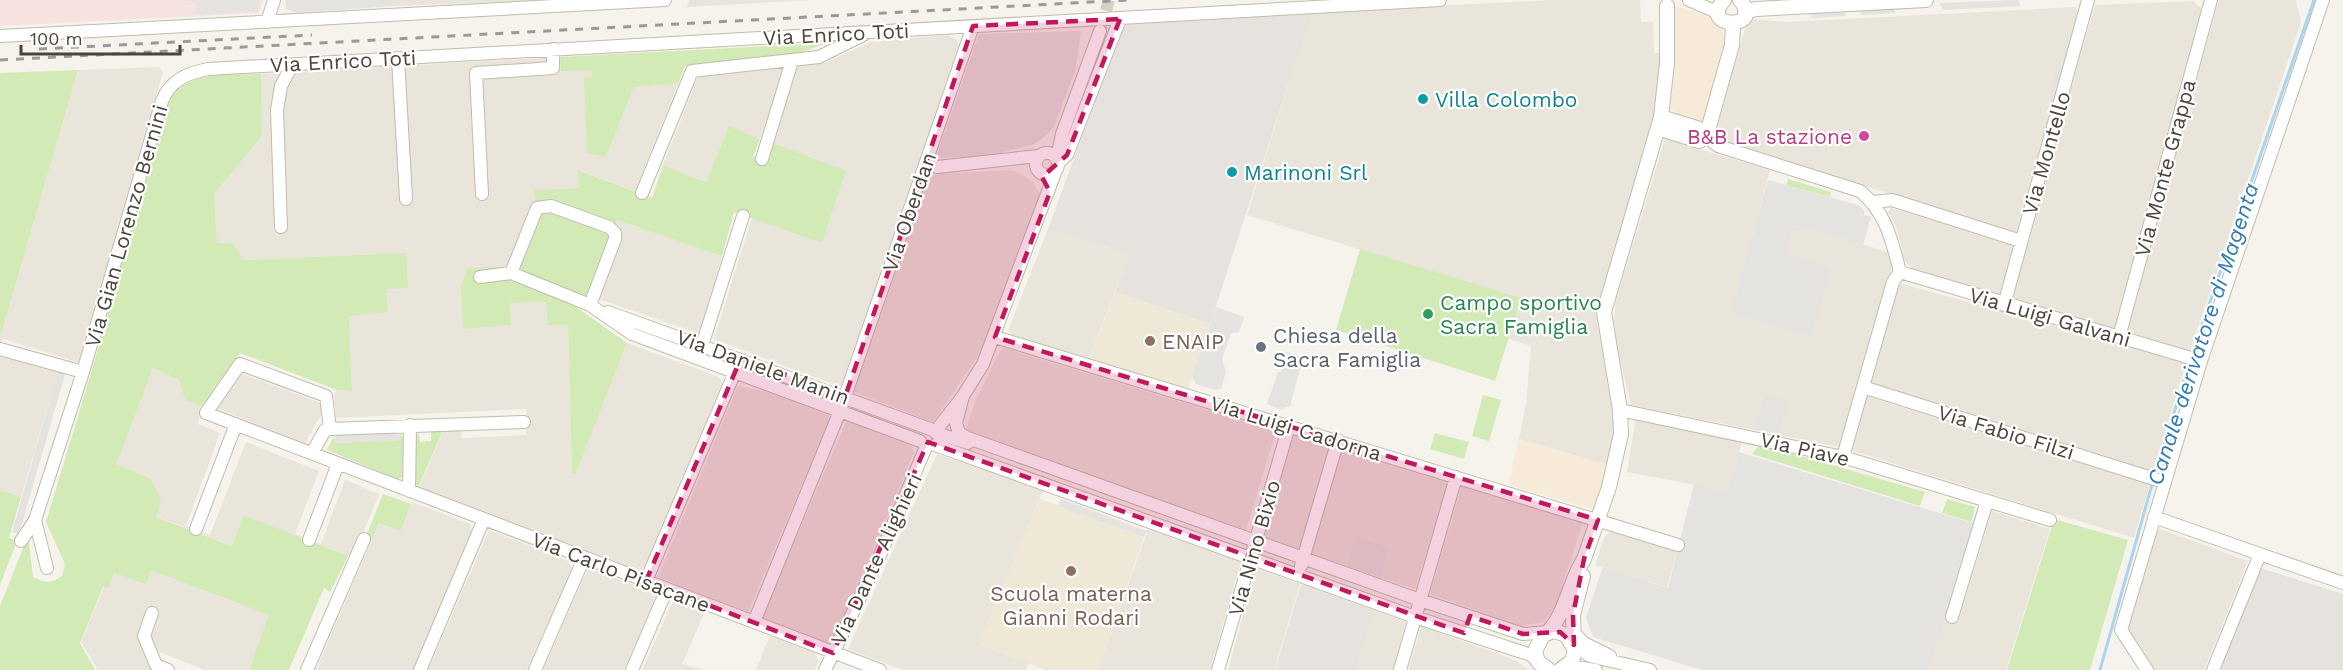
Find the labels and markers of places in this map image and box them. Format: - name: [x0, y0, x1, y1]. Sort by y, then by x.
- place label: Villa Colombo: [1435, 87, 1577, 112]
- marker: Villa Colombo: [1416, 92, 1430, 106]
- place label: B&B La stazione: [1687, 124, 1852, 149]
- marker: B&B La stazione: [1857, 129, 1871, 143]
- place label: Marinoni Srl: [1244, 160, 1368, 185]
- marker: Marinoni Srl: [1225, 165, 1239, 179]
- place label: Campo sportivo Sacra Famiglia: [1440, 290, 1602, 339]
- marker: Campo sportivo Sacra Famiglia: [1421, 307, 1435, 321]
- place label: Chiesa della Sacra Famiglia: [1273, 323, 1421, 372]
- place label: ENAIP: [1162, 329, 1224, 354]
- marker: ENAIP: [1143, 334, 1157, 348]
- marker: Chiesa della Sacra Famiglia: [1254, 340, 1268, 354]
- marker: Scuola materna Gianni Rodari: [1064, 564, 1078, 578]
- place label: Scuola materna Gianni Rodari: [990, 581, 1152, 630]

